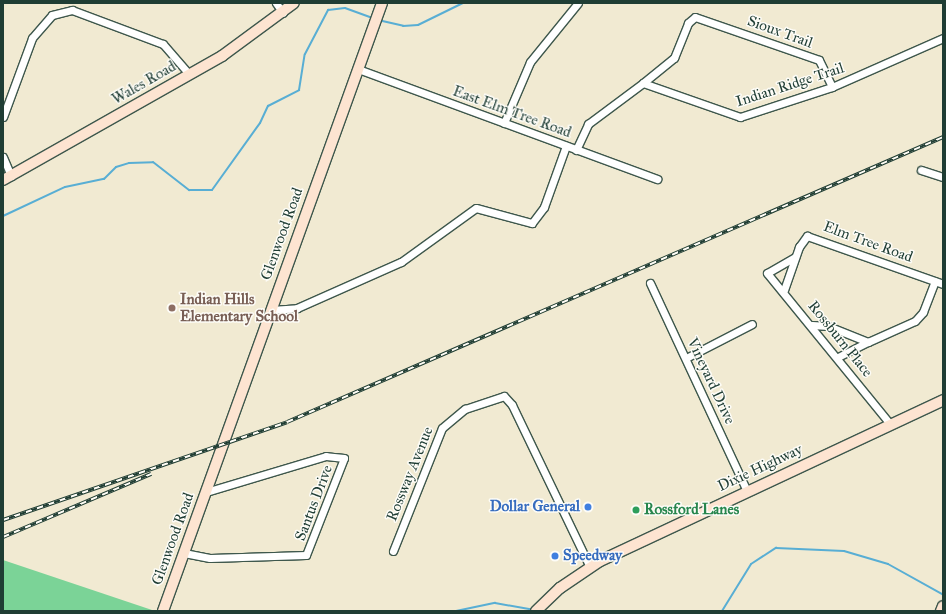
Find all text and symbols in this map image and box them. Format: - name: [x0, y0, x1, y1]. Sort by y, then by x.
- street label: Sioux Trail: [745, 12, 815, 52]
- street label: Wales Road: [109, 58, 179, 108]
- street label: Indian Ridge Trail: [734, 59, 846, 111]
- street label: East Elm Tree Road: [450, 82, 574, 142]
- street label: Glenwood Road: [257, 185, 307, 283]
- street label: Elm Tree Road: [821, 218, 915, 266]
- place label: Indian Hills Elementary School: [180, 290, 298, 325]
- street label: Rossburn Place: [804, 297, 876, 381]
- marker: Indian Hills Elementary School: [167, 303, 177, 313]
- street label: Vineyard Drive: [683, 335, 739, 427]
- street label: Rossway Avenue: [383, 424, 437, 524]
- street label: Dixie Highway: [715, 441, 805, 495]
- street label: Santus Drive: [291, 463, 337, 543]
- street label: Glenwood Road: [148, 490, 198, 588]
- place label: Dollar General: [490, 498, 580, 516]
- place label: Rossford Lanes: [644, 501, 739, 519]
- marker: Dollar General: [583, 502, 593, 512]
- marker: Rossford Lanes: [631, 505, 641, 515]
- place label: Speedway: [563, 547, 622, 565]
- marker: Speedway: [550, 551, 560, 561]

